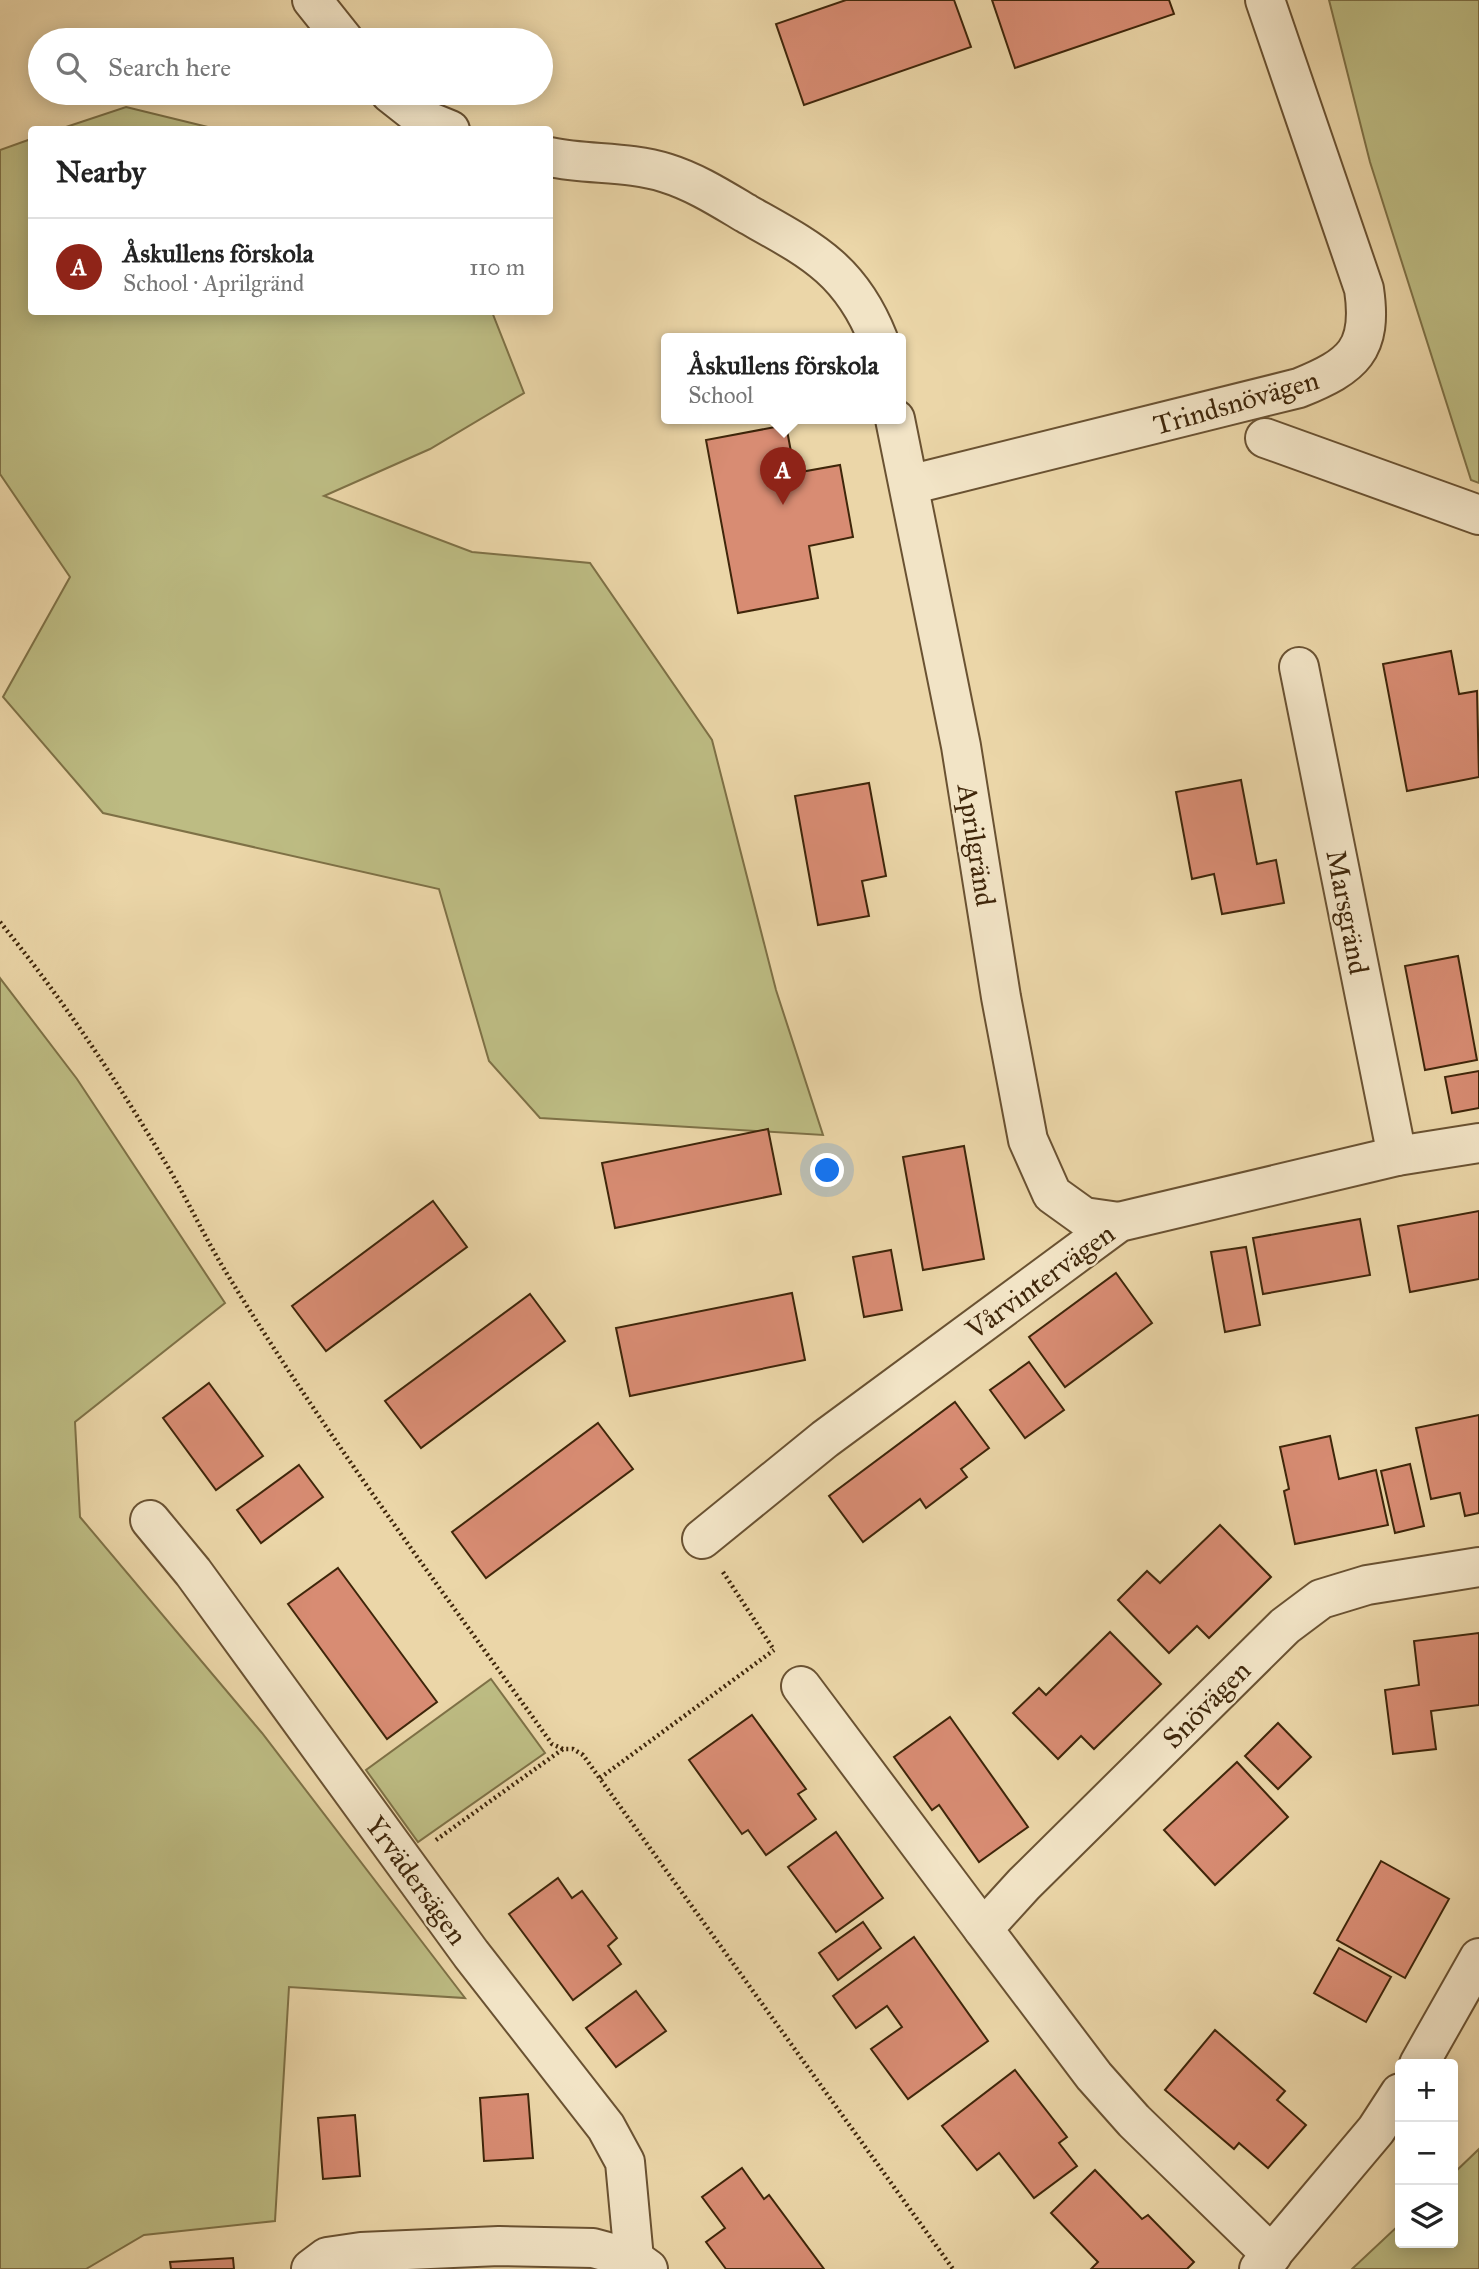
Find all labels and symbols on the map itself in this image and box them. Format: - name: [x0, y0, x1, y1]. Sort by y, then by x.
- street label: Trindsnövägen: [1149, 362, 1323, 443]
- pin: A: [760, 447, 806, 505]
- street label: Aprilgränd: [949, 781, 1003, 909]
- street label: Marsgränd: [1318, 847, 1377, 977]
- your location: [810, 1153, 844, 1187]
- street label: Vårvintervägen: [958, 1216, 1121, 1348]
- street label: Snövägen: [1155, 1653, 1258, 1756]
- street label: Yrvädersägen: [358, 1809, 475, 1952]

